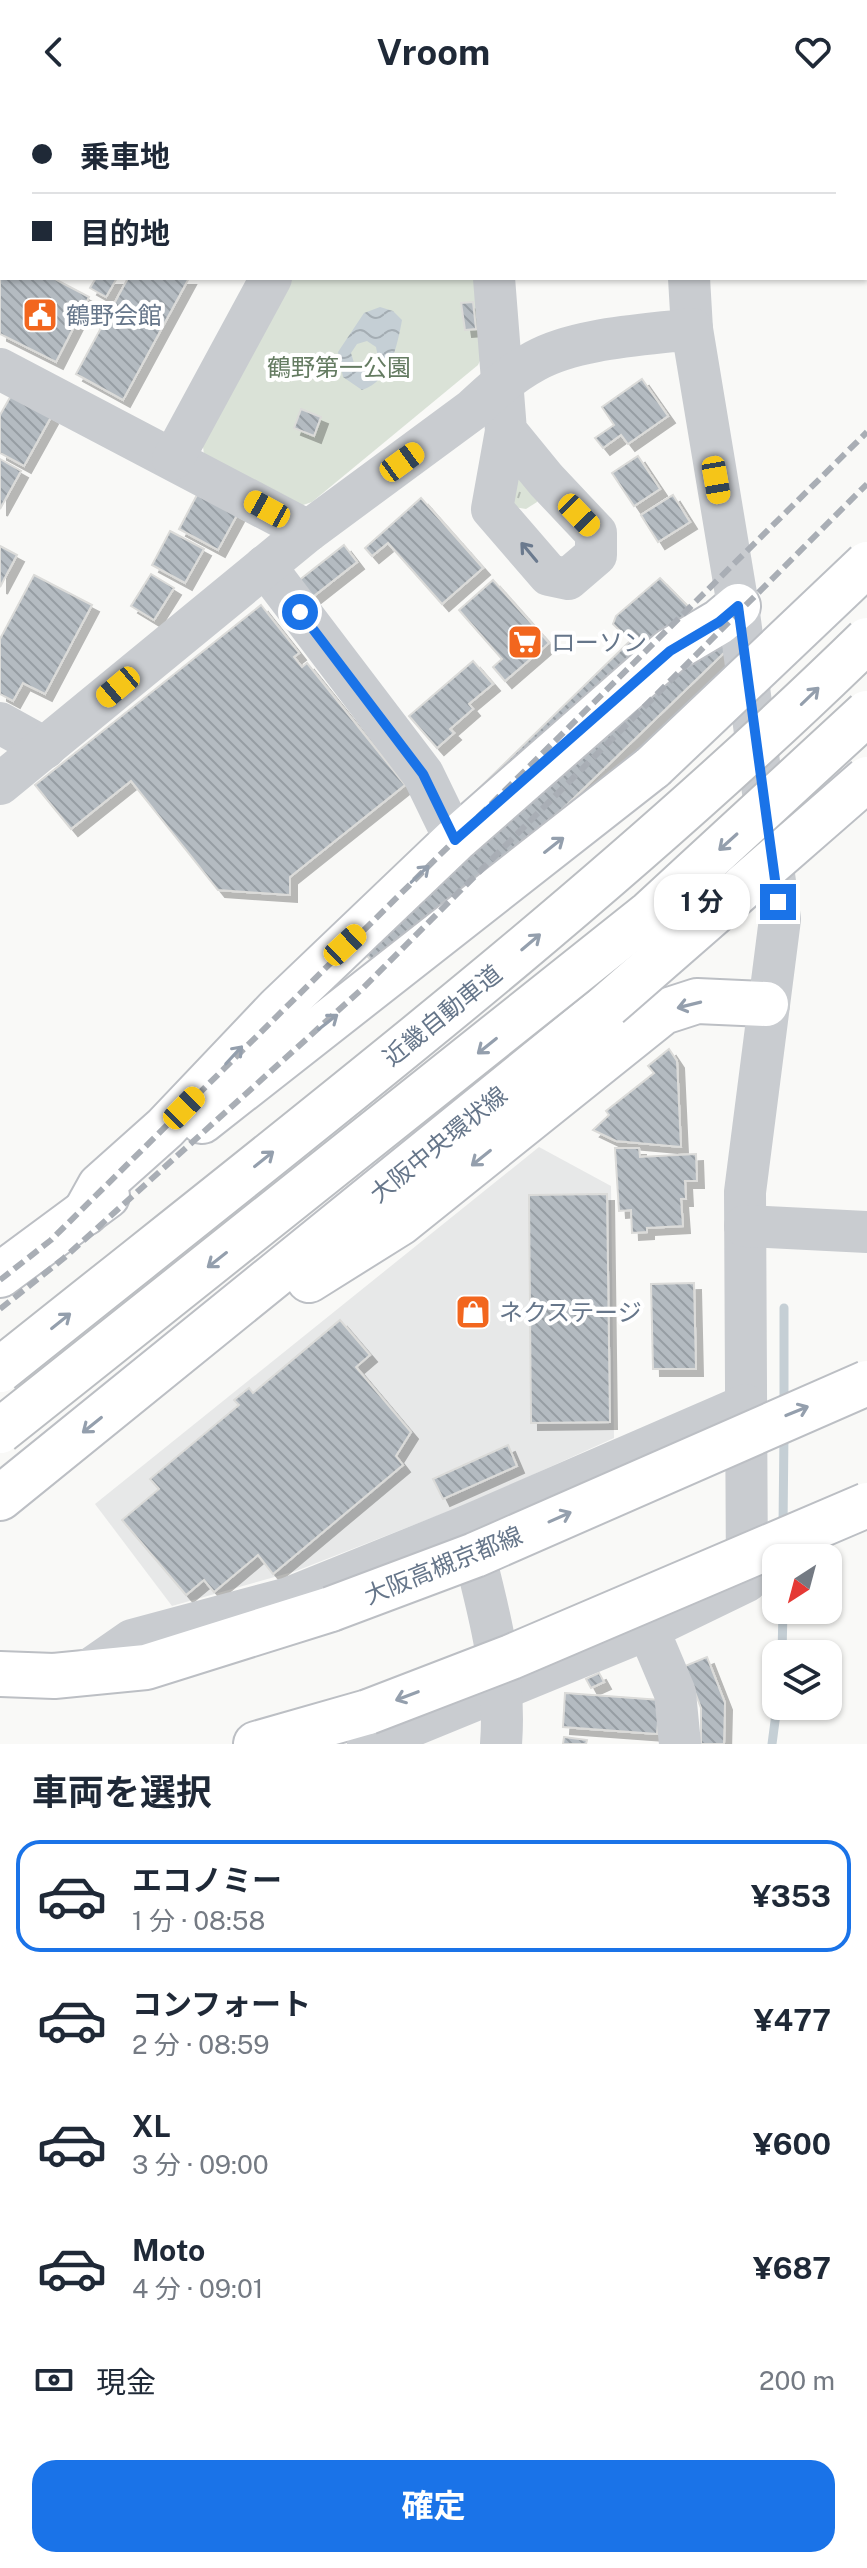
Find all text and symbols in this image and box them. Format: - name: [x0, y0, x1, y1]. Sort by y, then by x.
- icon: back: [32, 30, 76, 74]
- icon: heart: [791, 30, 835, 74]
- text: Vroom: [377, 31, 490, 73]
- text: 乗車地: [80, 138, 170, 174]
- text: 目的地: [80, 215, 170, 251]
- public building icon: 鶴野会館: [21, 296, 59, 334]
- place label: 鶴野会館: [66, 301, 162, 329]
- park label: 鶴野第一公園: [267, 353, 411, 381]
- car: [376, 438, 428, 486]
- car: [700, 454, 732, 506]
- car: [240, 487, 294, 531]
- car: [554, 489, 604, 541]
- one-way arrow: [520, 542, 538, 563]
- route start: [282, 594, 318, 630]
- supermarket icon: ローソン: [506, 623, 544, 661]
- place label: ローソン: [551, 628, 647, 656]
- car: [92, 662, 144, 712]
- one-way arrow: [800, 687, 819, 706]
- one-way arrow: [718, 833, 738, 852]
- one-way arrow: [543, 836, 564, 853]
- one-way arrow: [410, 864, 430, 883]
- callout: 1 分: [654, 874, 750, 930]
- route end: [760, 884, 796, 920]
- text: 1 分: [681, 886, 724, 917]
- car: [319, 920, 371, 970]
- one-way arrow: [520, 933, 540, 951]
- street label: 近畿自動車道: [377, 959, 507, 1071]
- one-way arrow: [676, 998, 702, 1013]
- one-way arrow: [317, 1014, 338, 1031]
- one-way arrow: [477, 1037, 498, 1055]
- one-way arrow: [224, 1045, 243, 1065]
- street label: 大阪中央環状線: [364, 1080, 512, 1208]
- car: [159, 1082, 209, 1134]
- one-way arrow: [471, 1149, 492, 1167]
- one-way arrow: [253, 1150, 274, 1167]
- one-way arrow: [207, 1251, 228, 1268]
- shop icon: ネクステージ: [454, 1293, 492, 1331]
- place label: ネクステージ: [499, 1298, 642, 1326]
- one-way arrow: [50, 1313, 71, 1330]
- one-way arrow: [784, 1403, 809, 1418]
- one-way arrow: [82, 1416, 103, 1434]
- one-way arrow: [547, 1509, 571, 1524]
- street label: 大阪高槻京都線: [360, 1521, 526, 1609]
- north arrow: [762, 1544, 842, 1624]
- map controls: [762, 1544, 842, 1720]
- button: layers: [762, 1640, 842, 1720]
- one-way arrow: [395, 1690, 420, 1704]
- text: 車両を選択: [32, 1771, 212, 1813]
- icon: car: [36, 1860, 108, 1932]
- text: エコノミー: [132, 1862, 282, 1898]
- text: ¥353: [751, 1878, 831, 1914]
- text: 1 分 · 08:58: [132, 1905, 265, 1936]
- icon: car: [36, 1984, 108, 2056]
- text: コンフォート: [132, 1986, 311, 2022]
- text: ¥477: [754, 2002, 831, 2038]
- text: 2 分 · 08:59: [132, 2029, 270, 2060]
- icon: car: [36, 2108, 108, 2180]
- text: XL: [132, 2108, 171, 2144]
- text: ¥600: [753, 2126, 831, 2162]
- text: 3 分 · 09:00: [132, 2149, 269, 2180]
- icon: car: [36, 2232, 108, 2304]
- text: Moto: [132, 2232, 205, 2268]
- text: ¥687: [753, 2250, 831, 2286]
- text: 4 分 · 09:01: [132, 2273, 263, 2304]
- icon: cash: [32, 2358, 76, 2402]
- text: 現金: [96, 2364, 156, 2400]
- text: 200 m: [759, 2365, 835, 2396]
- button: 確定: [32, 2460, 835, 2552]

